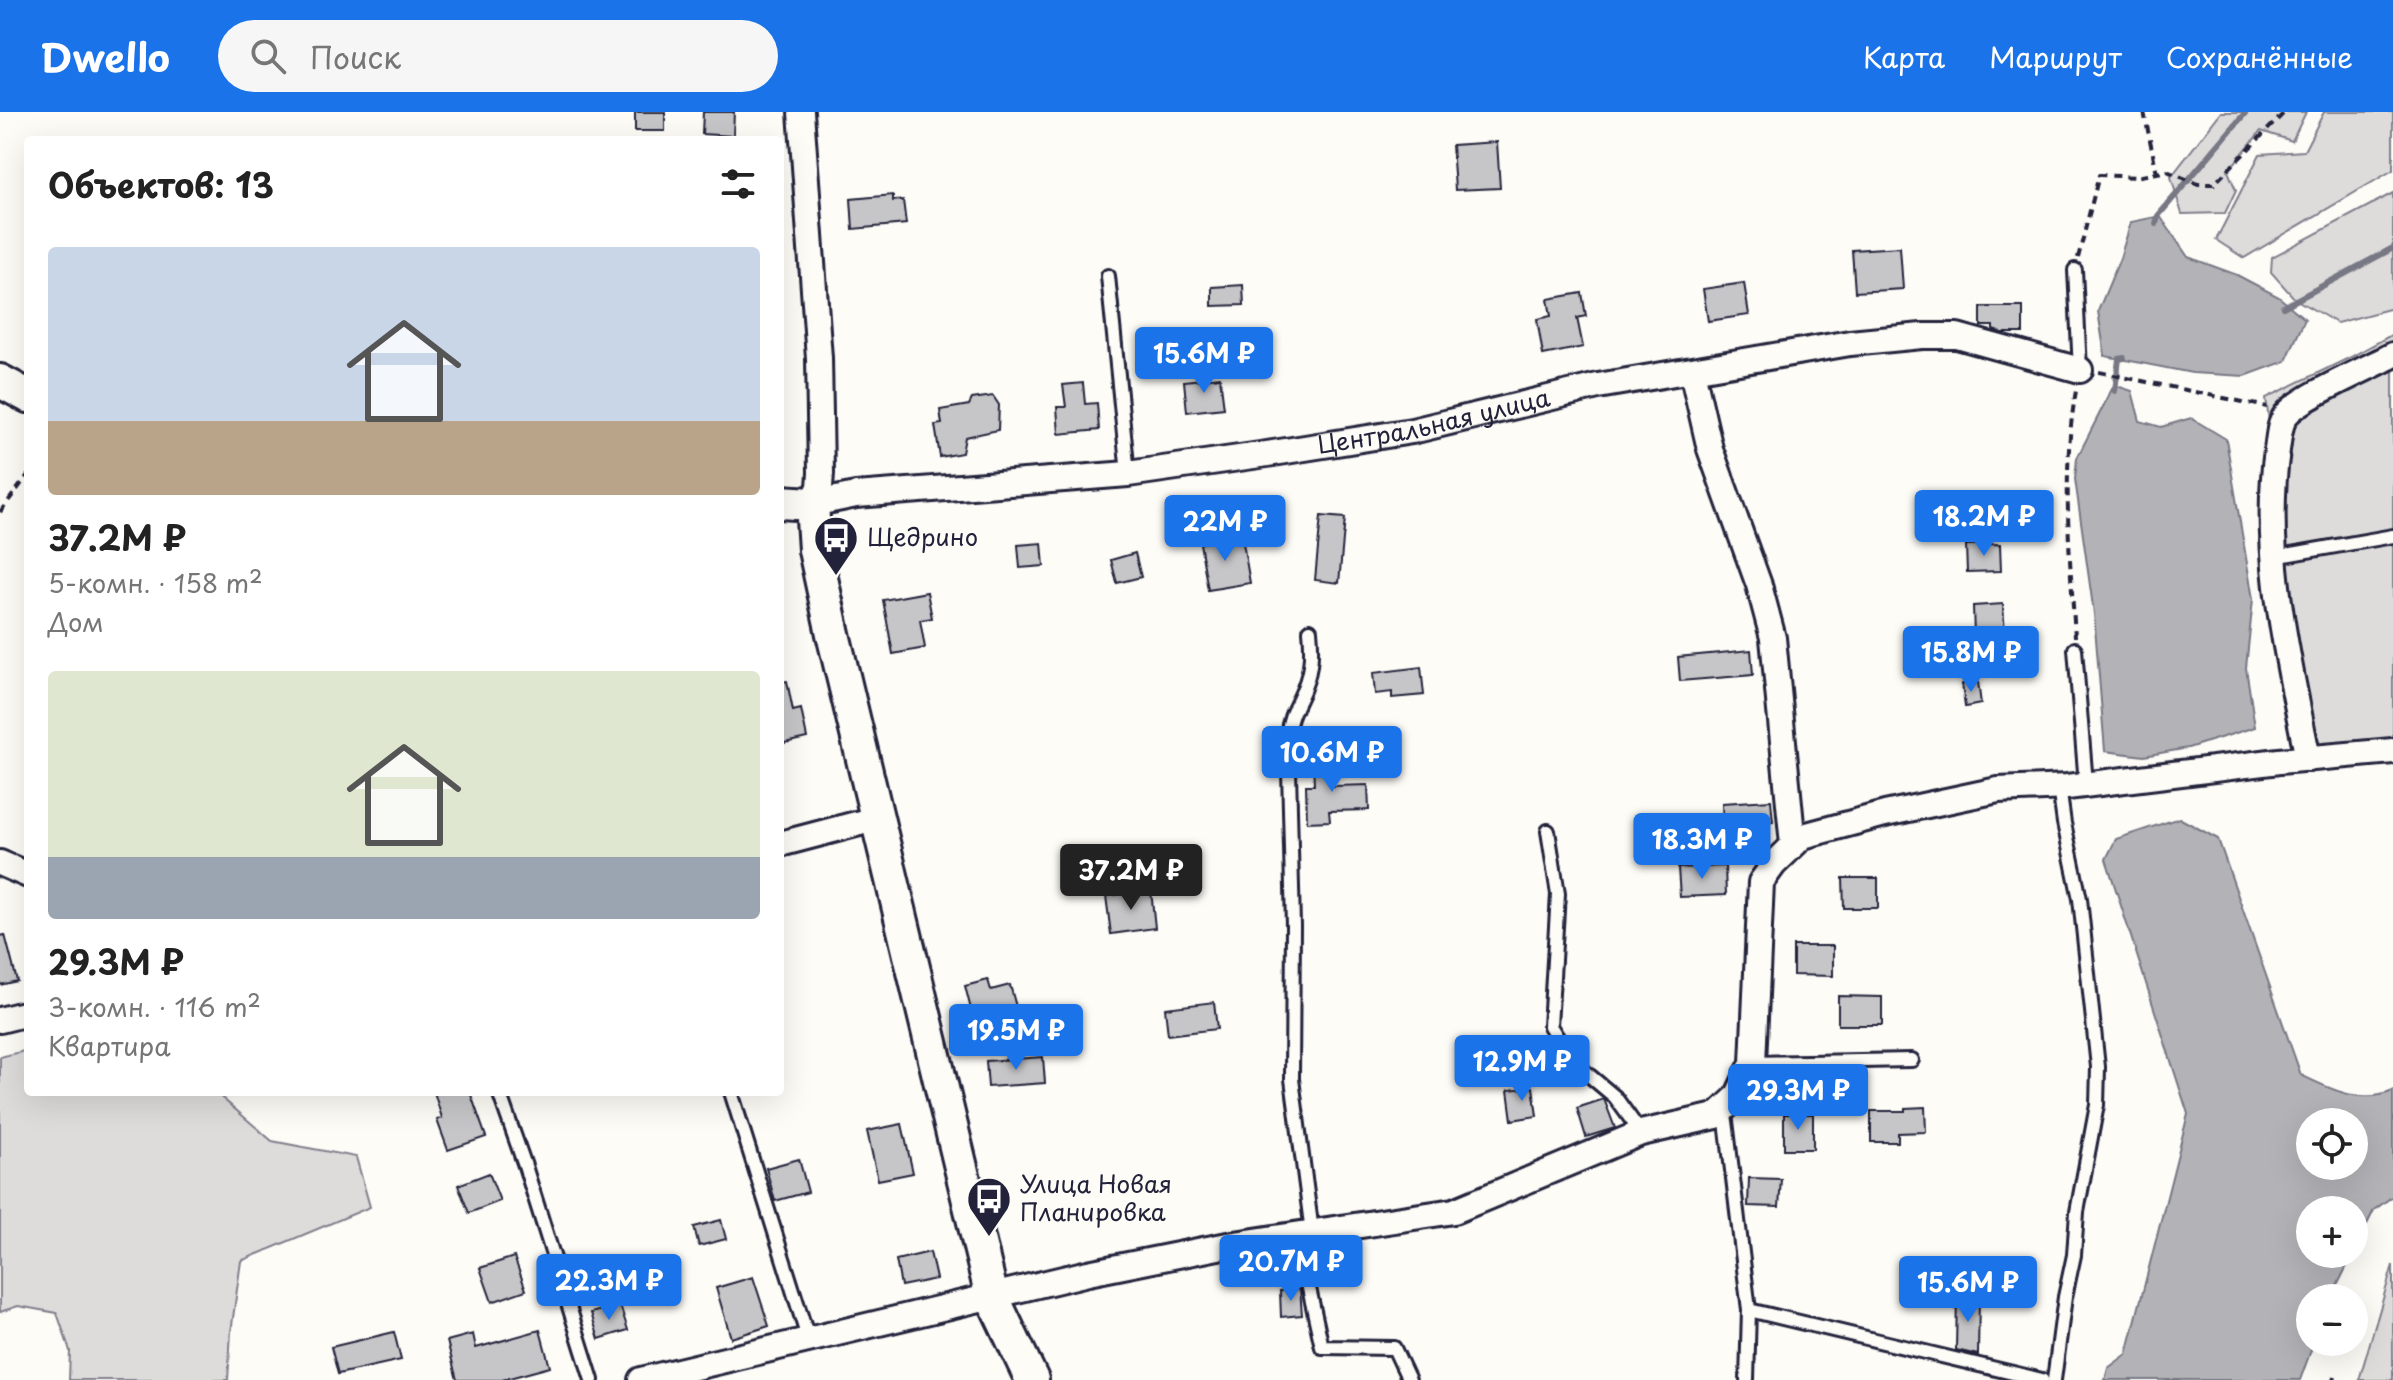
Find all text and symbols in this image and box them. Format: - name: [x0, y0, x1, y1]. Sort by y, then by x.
- search box: [218, 20, 778, 92]
- text: Dwello: [40, 28, 170, 85]
- icon: search: [246, 34, 290, 78]
- text: Поиск: [310, 34, 401, 79]
- text: Карта: [1863, 35, 1945, 78]
- text: Маршрут: [1989, 35, 2122, 78]
- text: Сохранённые: [2166, 35, 2353, 78]
- text: Объектов: 13: [48, 158, 274, 210]
- icon: filters: [716, 162, 760, 206]
- icon: home: [332, 299, 476, 443]
- pin: 15.6M ₽: [1130, 327, 1278, 395]
- text: 15.6M ₽: [1153, 333, 1255, 372]
- street label: Центральная улица: [1315, 378, 1553, 462]
- pin: 18.2M ₽: [1910, 490, 2058, 558]
- pin: 22M ₽: [1169, 495, 1281, 563]
- text: 18.2M ₽: [1933, 496, 2035, 535]
- text: 22M ₽: [1182, 501, 1268, 540]
- text: 37.2M ₽: [48, 511, 186, 563]
- bus stop icon: Щедрино: [812, 514, 860, 577]
- place label: Щедрино: [867, 518, 978, 554]
- text: 5-комн. · 158 m²: [48, 563, 263, 602]
- text: Дом: [48, 602, 104, 641]
- pin: 15.8M ₽: [1897, 626, 2045, 694]
- text: 15.8M ₽: [1921, 632, 2021, 671]
- icon: home: [332, 723, 476, 867]
- pin: 10.6M ₽: [1258, 726, 1406, 794]
- text: 10.6M ₽: [1280, 732, 1384, 771]
- pin: 18.3M ₽: [1628, 813, 1776, 881]
- text: 18.3M ₽: [1651, 819, 1753, 858]
- pin: 37.2M ₽: [1057, 844, 1205, 912]
- text: 37.2M ₽: [1078, 850, 1184, 889]
- text: 29.3M ₽: [48, 935, 184, 987]
- text: 3-комн. · 116 m²: [48, 987, 261, 1026]
- pin: 19.5M ₽: [942, 1004, 1090, 1072]
- text: 19.5M ₽: [967, 1010, 1065, 1049]
- text: Квартира: [48, 1026, 171, 1065]
- pin: 12.9M ₽: [1448, 1035, 1596, 1103]
- text: 12.9M ₽: [1473, 1041, 1571, 1080]
- pin: 29.3M ₽: [1724, 1064, 1872, 1132]
- text: 29.3M ₽: [1746, 1070, 1850, 1109]
- map controls: [2296, 1108, 2368, 1356]
- button: locate: [2296, 1108, 2368, 1180]
- place label: Улица Новая Планировка: [1020, 1165, 1172, 1229]
- bus stop icon: Улица Новая Планировка: [965, 1175, 1013, 1238]
- button: +: [2296, 1196, 2368, 1268]
- pin: 20.7M ₽: [1217, 1235, 1365, 1303]
- text: 20.7M ₽: [1238, 1241, 1344, 1280]
- pin: 22.3M ₽: [535, 1254, 683, 1322]
- pin: 15.6M ₽: [1894, 1256, 2042, 1324]
- text: 22.3M ₽: [554, 1260, 664, 1299]
- text: 15.6M ₽: [1917, 1262, 2019, 1301]
- button: −: [2296, 1284, 2368, 1356]

